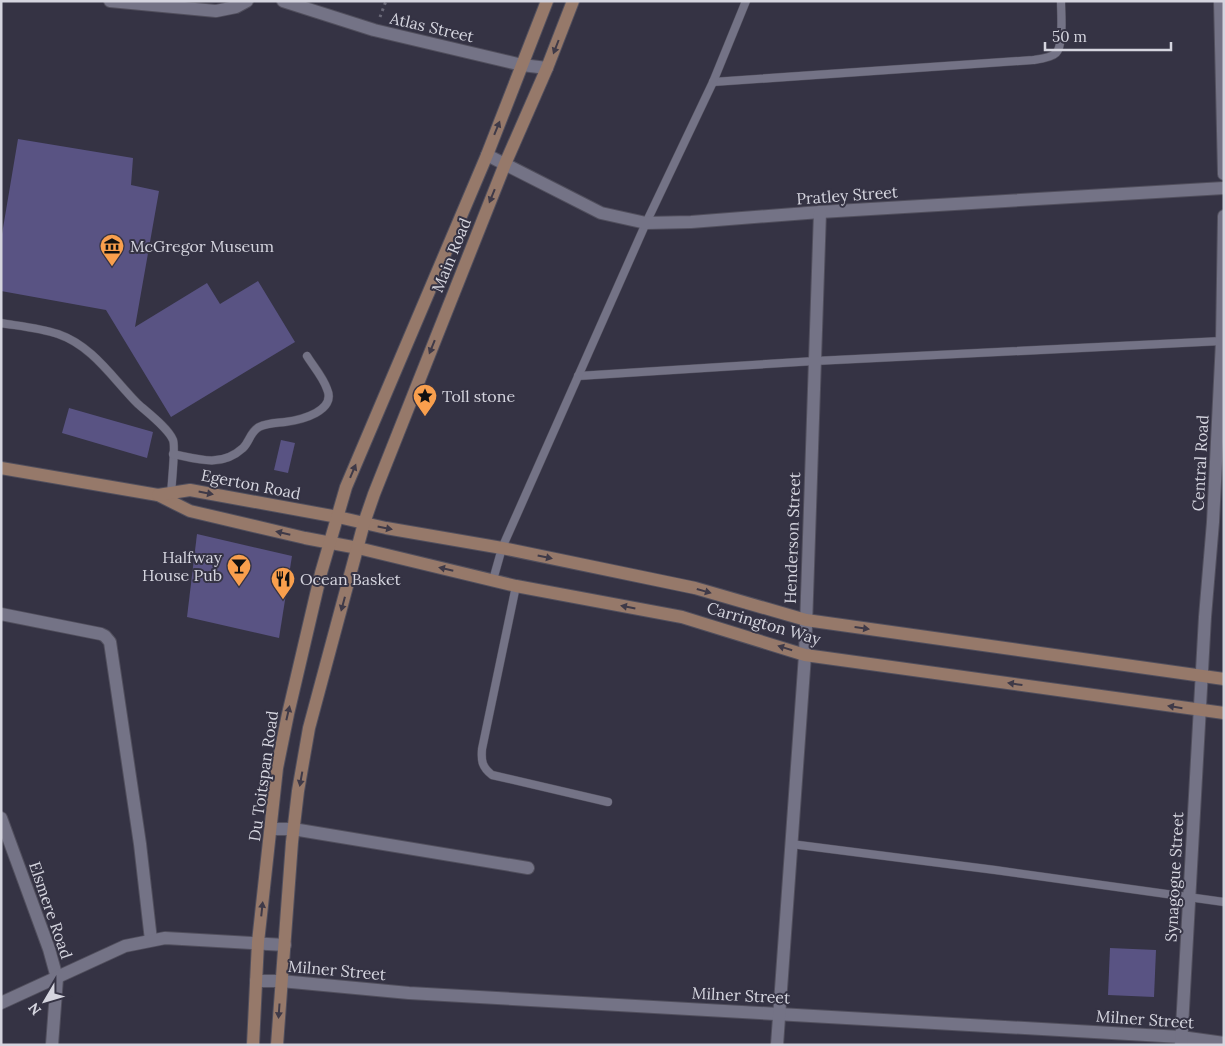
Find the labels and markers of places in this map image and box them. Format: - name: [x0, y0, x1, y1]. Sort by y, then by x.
- museum icon: McGregor Museum: [99, 233, 125, 267]
- place label: McGregor Museum: [130, 236, 274, 256]
- place icon: Toll stone: [412, 383, 438, 417]
- place label: Toll stone: [442, 386, 515, 406]
- place label: Halfway House Pub: [142, 547, 223, 585]
- bar icon: Halfway House Pub: [226, 553, 252, 587]
- restaurant icon: Ocean Basket: [270, 566, 296, 600]
- place label: Ocean Basket: [300, 569, 402, 589]

